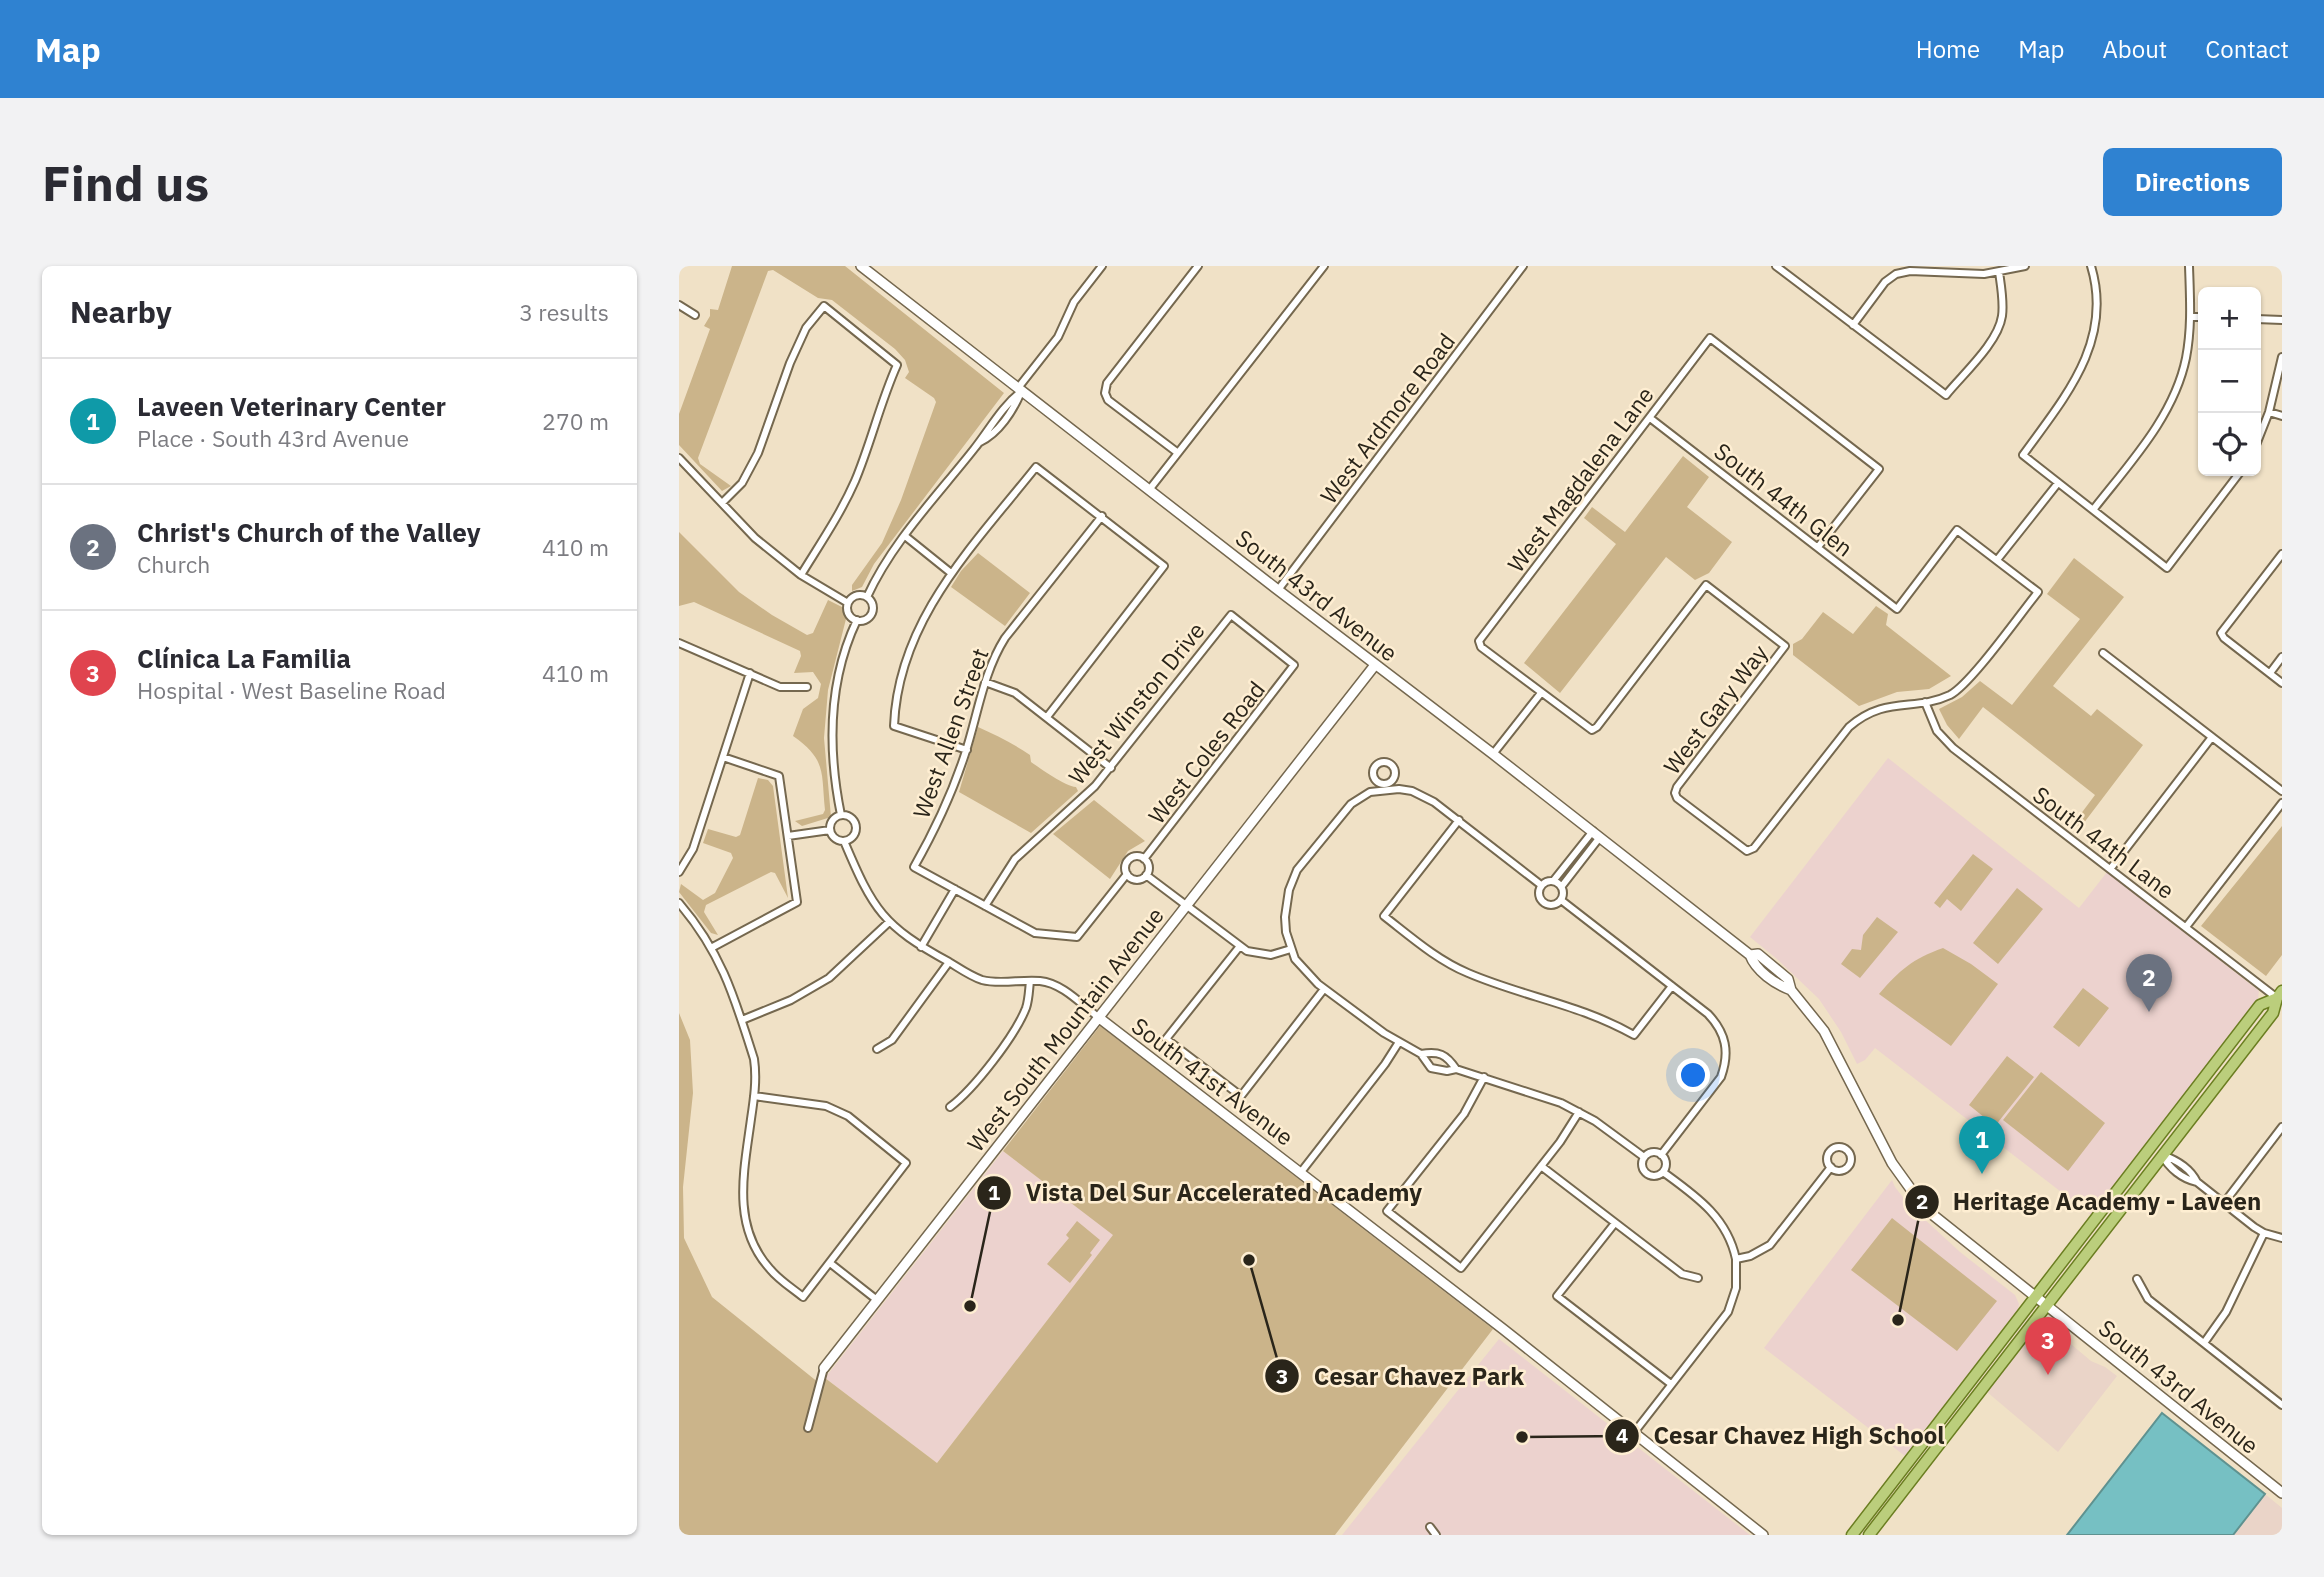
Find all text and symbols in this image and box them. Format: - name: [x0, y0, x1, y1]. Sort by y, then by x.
- text: Map: [35, 28, 101, 71]
- text: Home: [1916, 33, 1980, 65]
- text: Map: [2018, 33, 2064, 65]
- text: About: [2102, 33, 2167, 65]
- text: Contact: [2205, 33, 2289, 65]
- button: Directions: [2103, 148, 2282, 216]
- text: Find us: [42, 151, 209, 214]
- map controls: [2198, 287, 2261, 476]
- button: +: [2198, 287, 2261, 350]
- text: Nearby: [70, 292, 172, 331]
- text: 3 results: [519, 297, 609, 327]
- street label: West Ardmore Road: [1313, 327, 1461, 509]
- button: −: [2198, 350, 2261, 413]
- street label: West Magdalena Lane: [1500, 380, 1660, 578]
- text: Laveen Veterinary Center: [137, 389, 446, 423]
- text: 1: [86, 406, 100, 436]
- text: 270 m: [542, 406, 609, 436]
- button: locate: [2198, 413, 2261, 476]
- text: Place · South 43rd Avenue: [137, 423, 409, 453]
- street label: South 44th Glen: [1709, 435, 1859, 563]
- text: Christ's Church of the Valley: [137, 515, 481, 549]
- street label: South 43rd Avenue: [1230, 522, 1404, 668]
- text: 2: [86, 532, 100, 562]
- text: 410 m: [542, 532, 609, 562]
- text: Church: [137, 549, 210, 579]
- street label: West Winston Drive: [1061, 616, 1211, 790]
- street label: West Gary Way: [1656, 638, 1774, 780]
- text: Clínica La Familia: [137, 641, 351, 675]
- street label: West Allen Street: [905, 644, 995, 822]
- text: 3: [86, 658, 100, 688]
- text: 410 m: [542, 658, 609, 688]
- text: Hospital · West Baseline Road: [137, 675, 446, 705]
- street label: West Coles Road: [1141, 675, 1271, 829]
- street label: South 44th Lane: [2027, 779, 2181, 905]
- street label: West South Mountain Avenue: [960, 901, 1170, 1157]
- pin: 2: [2126, 954, 2172, 1012]
- street label: South 41st Avenue: [1126, 1010, 1300, 1152]
- your location: [1676, 1058, 1710, 1092]
- pin: 1: [1959, 1116, 2005, 1174]
- callout: Vista Del Sur Accelerated Academy: [977, 1170, 1436, 1215]
- text: Vista Del Sur Accelerated Academy: [1026, 1176, 1422, 1208]
- text: 1: [988, 1178, 1001, 1206]
- callout: Heritage Academy - Laveen: [1904, 1180, 2276, 1225]
- text: Heritage Academy - Laveen: [1953, 1185, 2261, 1217]
- text: 2: [1916, 1187, 1928, 1215]
- street label: South 43rd Avenue: [2093, 1312, 2265, 1460]
- pin: 3: [2025, 1317, 2071, 1375]
- callout: Cesar Chavez Park: [1264, 1354, 1538, 1399]
- text: Cesar Chavez Park: [1314, 1360, 1524, 1392]
- text: 3: [1276, 1362, 1288, 1390]
- callout: Cesar Chavez High School: [1604, 1413, 1959, 1458]
- text: Cesar Chavez High School: [1653, 1419, 1945, 1451]
- text: 4: [1616, 1421, 1628, 1449]

